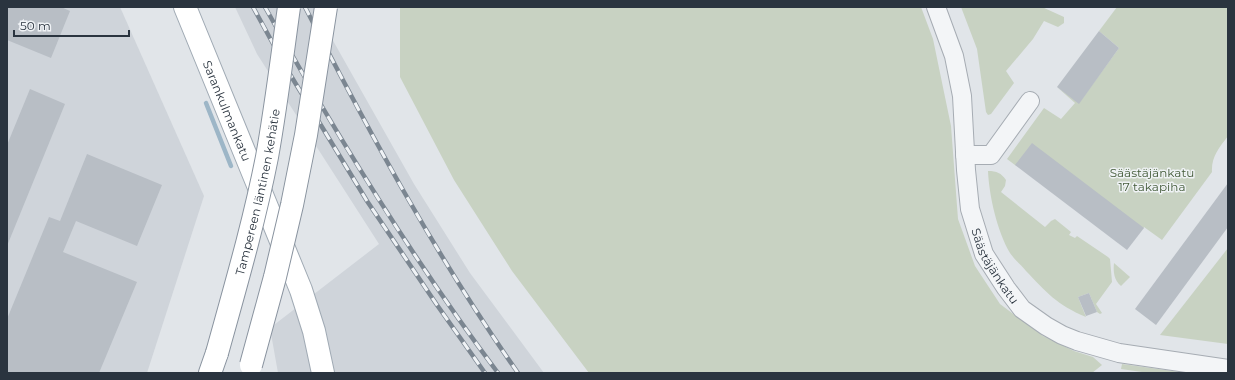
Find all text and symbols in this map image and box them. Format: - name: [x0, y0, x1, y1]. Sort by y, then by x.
- scale bar: [14, 12, 129, 38]
- text: 50 m: [20, 18, 51, 33]
- street label: Sarankulmankatu: [200, 58, 255, 163]
- street label: Tampereen läntinen kehätie: [231, 108, 282, 277]
- park label: Säästäjänkatu 17 takapiha: [1110, 165, 1194, 194]
- street label: Säästäjänkatu: [969, 226, 1023, 306]

